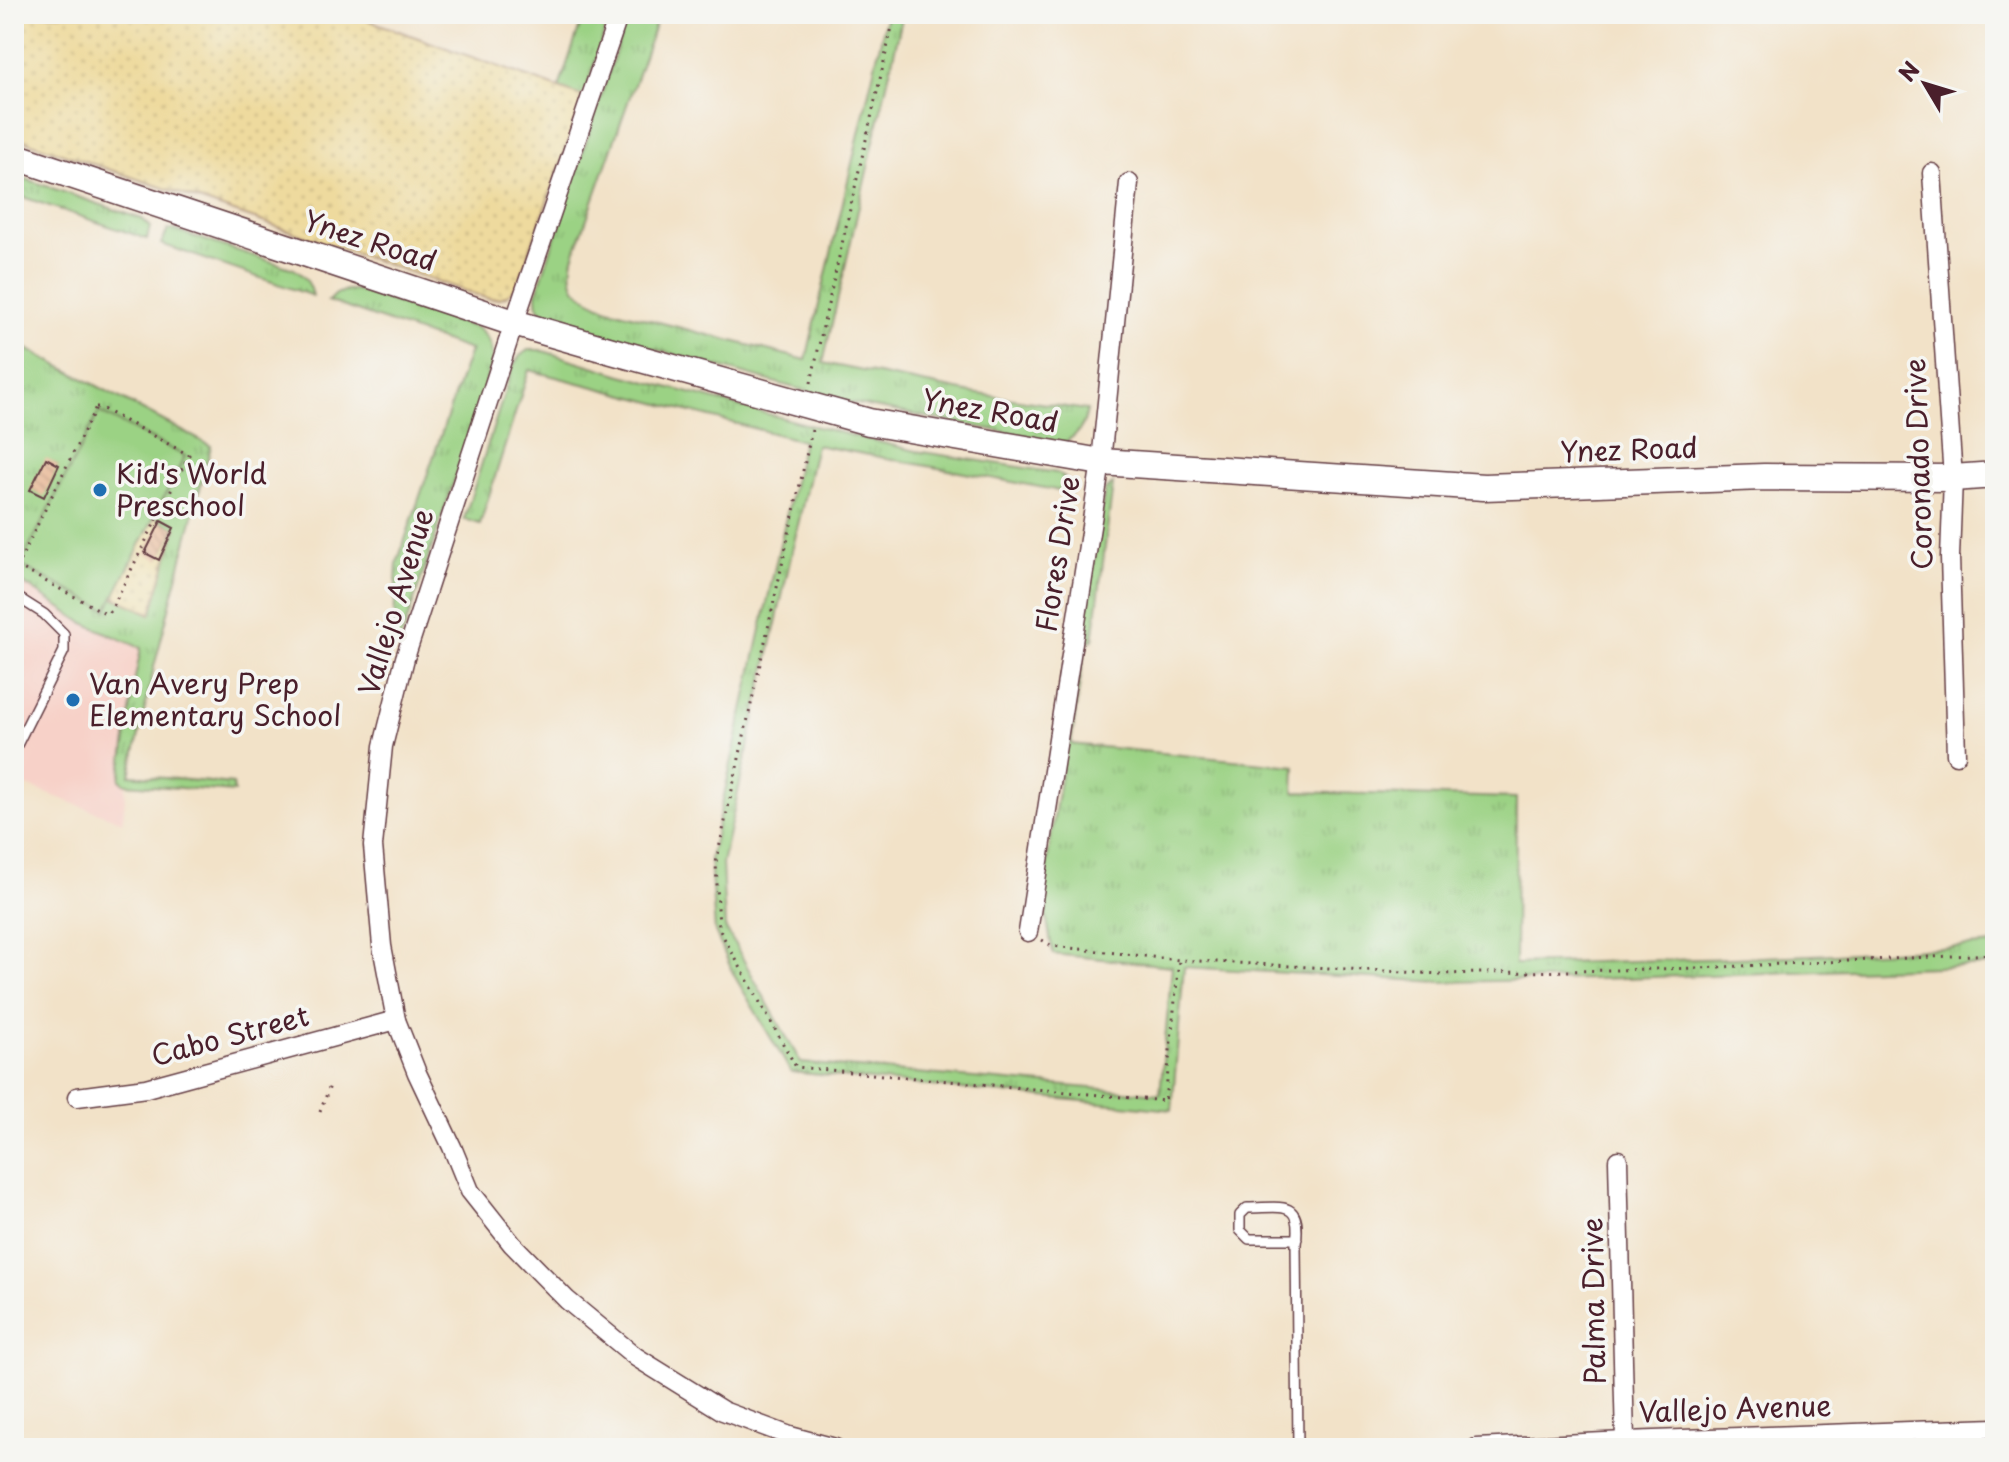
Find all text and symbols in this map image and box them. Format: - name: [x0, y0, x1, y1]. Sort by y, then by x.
- north arrow: [1885, 44, 1965, 124]
- text: N: [1890, 54, 1926, 88]
- street label: Ynez Road: [298, 198, 443, 281]
- street label: Coronado Drive: [1892, 358, 1943, 571]
- street label: Ynez Road: [919, 376, 1062, 443]
- street label: Ynez Road: [1559, 425, 1698, 472]
- place label: Kid's World Preschool: [116, 451, 267, 526]
- street label: Flores Drive: [1023, 473, 1090, 635]
- marker: Kid's World Preschool: [91, 481, 109, 499]
- street label: Vallejo Avenue: [346, 503, 443, 700]
- place label: Van Avery Prep Elementary School: [89, 661, 341, 736]
- marker: Van Avery Prep Elementary School: [64, 691, 82, 709]
- street label: Cabo Street: [146, 993, 313, 1076]
- street label: Palma Drive: [1570, 1217, 1615, 1385]
- street label: Vallejo Avenue: [1638, 1383, 1832, 1432]

